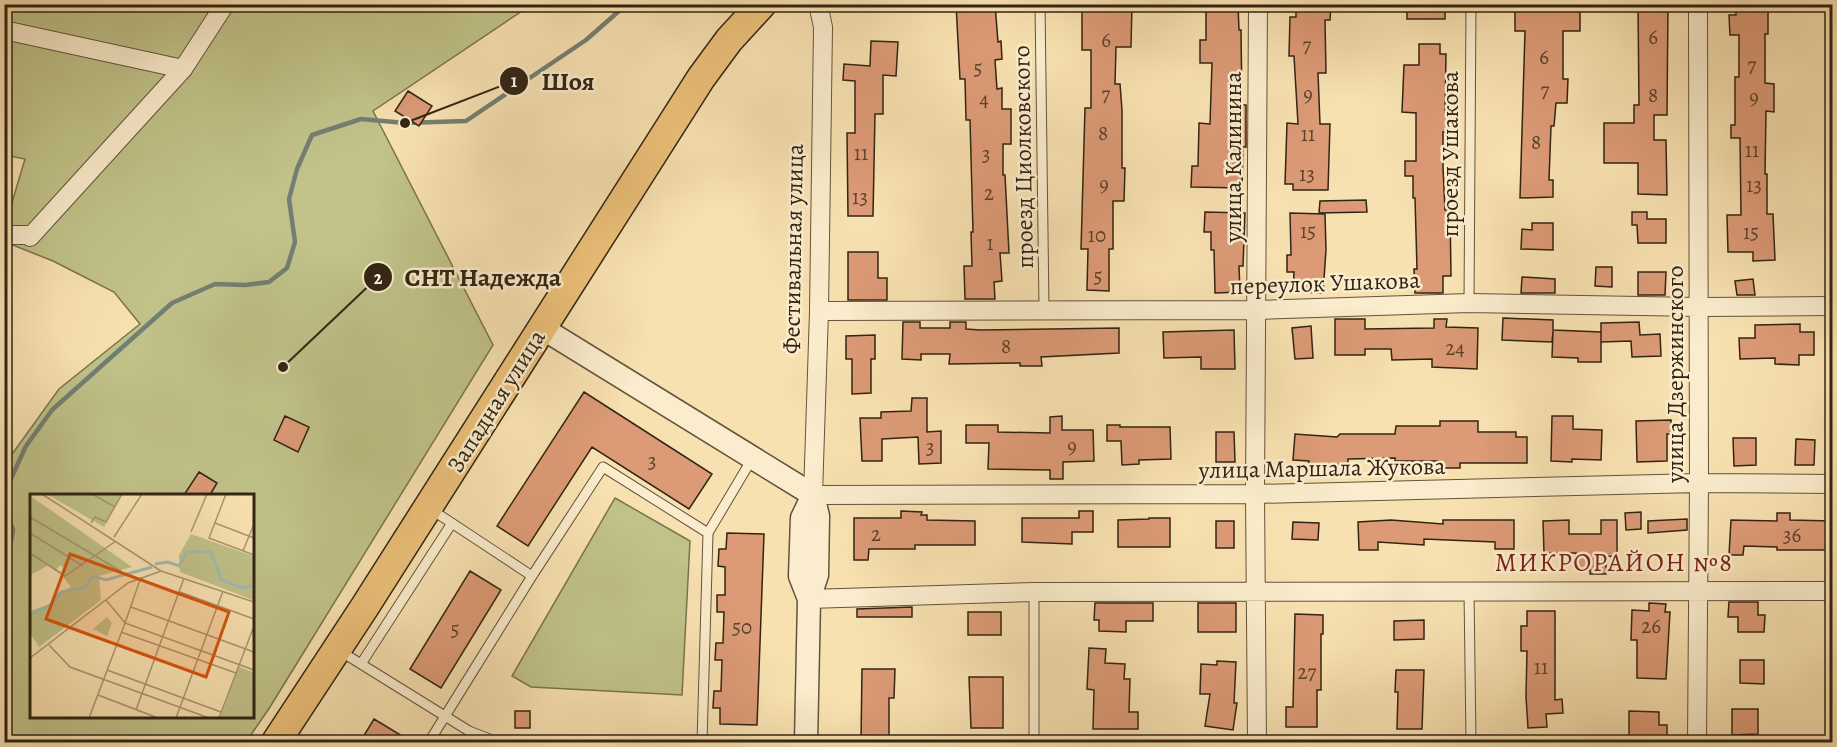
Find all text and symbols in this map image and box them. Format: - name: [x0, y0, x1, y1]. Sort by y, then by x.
- house number: 6: [1648, 23, 1658, 51]
- house number: 6: [1101, 26, 1111, 54]
- house number: 7: [1303, 31, 1312, 59]
- house number: 6: [1539, 43, 1549, 71]
- street label: проезд Циолковского: [1005, 45, 1041, 269]
- house number: 7: [1748, 51, 1757, 79]
- house number: 5: [973, 54, 983, 82]
- callout: Шоя: [499, 59, 606, 103]
- text: Шоя: [541, 64, 595, 99]
- text: 1: [511, 69, 518, 93]
- street label: улица Калинина: [1217, 71, 1249, 244]
- street label: проезд Ушакова: [1434, 71, 1466, 237]
- house number: 7: [1541, 76, 1550, 104]
- house number: 7: [1102, 80, 1111, 108]
- house number: 9: [1303, 80, 1313, 108]
- house number: 8: [1648, 81, 1658, 109]
- house number: 9: [1749, 83, 1759, 111]
- house number: 4: [979, 85, 989, 113]
- house number: 8: [1098, 119, 1108, 147]
- house number: 11: [1301, 120, 1315, 148]
- house number: 8: [1531, 128, 1541, 156]
- house number: 11: [1745, 136, 1759, 164]
- house number: 11: [854, 139, 868, 167]
- house number: 3: [982, 140, 990, 168]
- street label: Фестивальная улица: [775, 143, 811, 355]
- house number: 13: [1299, 160, 1315, 188]
- house number: 9: [1099, 170, 1109, 198]
- house number: 13: [1746, 171, 1762, 199]
- house number: 2: [984, 179, 994, 207]
- house number: 13: [852, 183, 868, 211]
- house number: 15: [1300, 217, 1316, 245]
- house number: 15: [1743, 218, 1759, 246]
- house number: 10: [1088, 221, 1106, 249]
- house number: 1: [986, 229, 994, 257]
- callout: СНТ Надежда: [363, 255, 574, 299]
- text: СНТ Надежда: [405, 260, 562, 295]
- house number: 5: [1093, 262, 1103, 290]
- street label: переулок Ушакова: [1229, 264, 1421, 302]
- street label: улица Дзержинского: [1659, 265, 1691, 484]
- text: 2: [374, 266, 383, 290]
- street label: Западная улица: [439, 323, 553, 479]
- house number: 8: [1001, 332, 1011, 360]
- house number: 24: [1445, 334, 1465, 362]
- house number: 9: [1067, 432, 1077, 460]
- house number: 3: [926, 433, 934, 461]
- house number: 3: [648, 447, 656, 475]
- street label: улица Маршала Жукова: [1197, 450, 1446, 486]
- inset map: [30, 494, 254, 717]
- house number: 2: [871, 520, 881, 548]
- house number: 36: [1783, 521, 1802, 549]
- district label: МИКРОРАЙОН №8: [1495, 545, 1733, 580]
- house number: 26: [1641, 612, 1661, 640]
- house number: 50: [732, 613, 752, 641]
- house number: 5: [450, 615, 460, 643]
- house number: 11: [1534, 653, 1548, 681]
- house number: 27: [1298, 658, 1317, 686]

